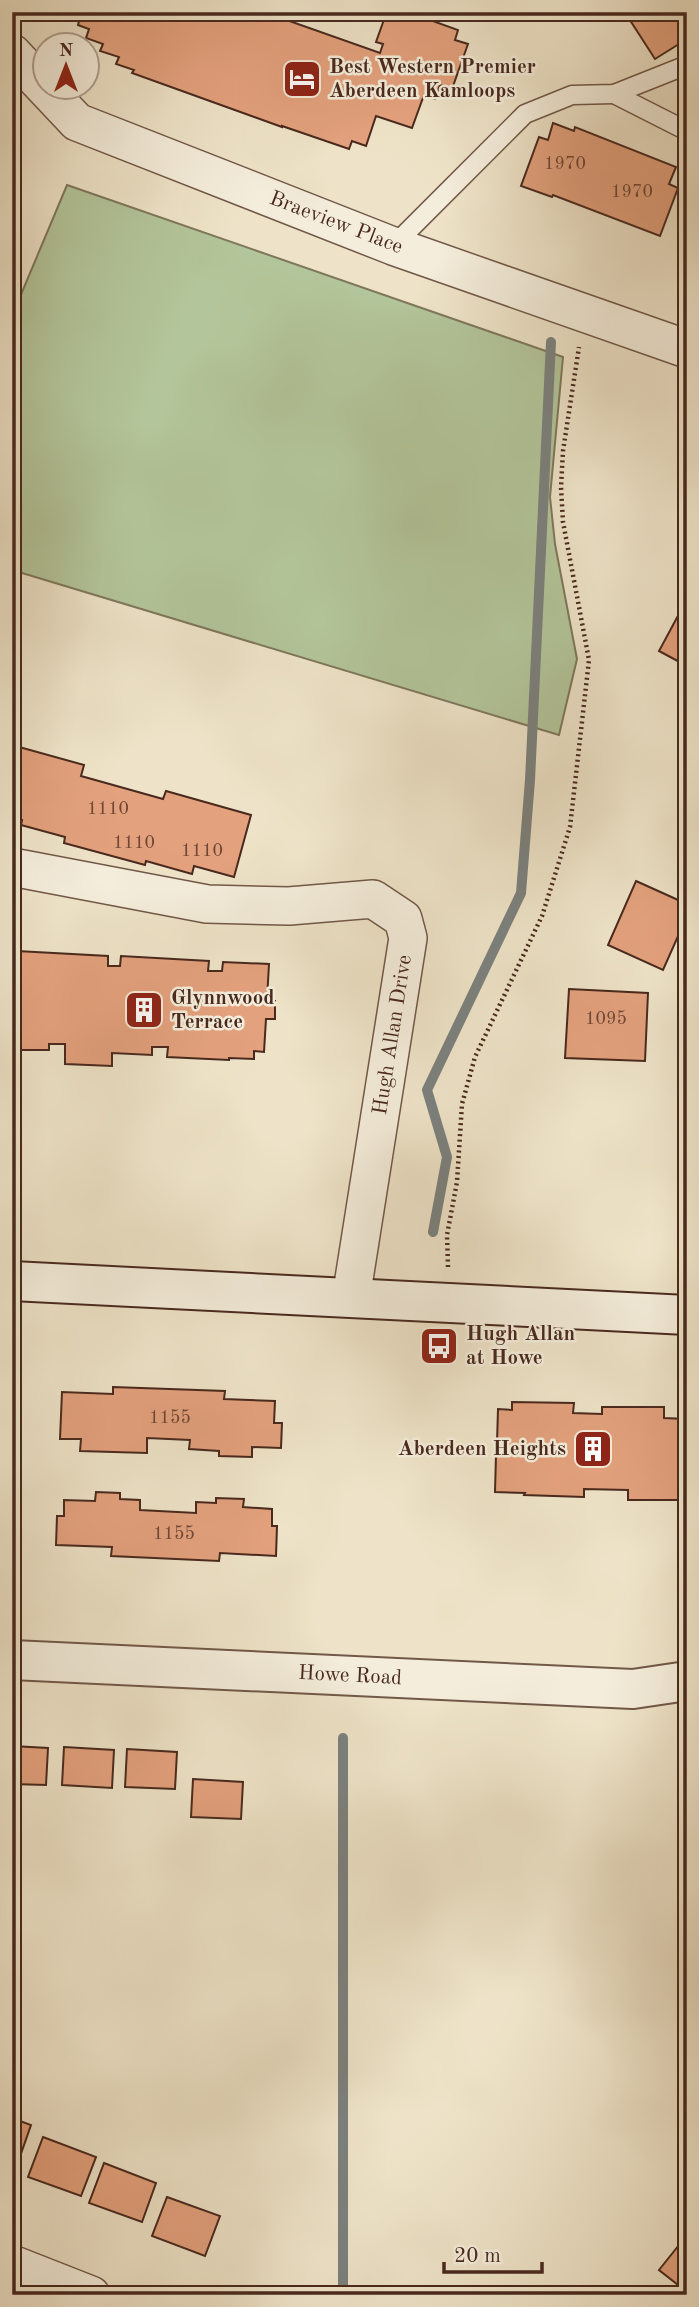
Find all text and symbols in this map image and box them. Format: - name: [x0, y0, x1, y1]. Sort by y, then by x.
- north arrow: [32, 32, 102, 102]
- text: N: [59, 42, 74, 61]
- place label: Best Western Premier Aberdeen Kamloops: [329, 57, 536, 102]
- hotel icon: Best Western Premier Aberdeen Kamloops: [281, 58, 323, 100]
- house number: 1970: [544, 155, 586, 173]
- house number: 1970: [611, 183, 653, 201]
- street label: Braeview Place: [266, 188, 406, 258]
- house number: 1110: [87, 800, 129, 818]
- house number: 1110: [113, 834, 155, 852]
- house number: 1110: [181, 842, 223, 860]
- street label: Hugh Allan Drive: [370, 953, 416, 1117]
- place label: Glynnwood Terrace: [171, 988, 275, 1033]
- building icon: Glynnwood Terrace: [123, 989, 165, 1031]
- house number: 1095: [585, 1010, 627, 1028]
- place label: Hugh Allan at Howe: [466, 1324, 575, 1369]
- bus stop icon: Hugh Allan at Howe: [418, 1325, 460, 1367]
- house number: 1155: [149, 1409, 191, 1427]
- building icon: Aberdeen Heights: [572, 1428, 614, 1470]
- place label: Aberdeen Heights: [398, 1439, 566, 1460]
- house number: 1155: [153, 1525, 195, 1543]
- street label: Howe Road: [297, 1663, 403, 1689]
- scale bar: [444, 2230, 542, 2274]
- text: 20 m: [454, 2246, 501, 2267]

